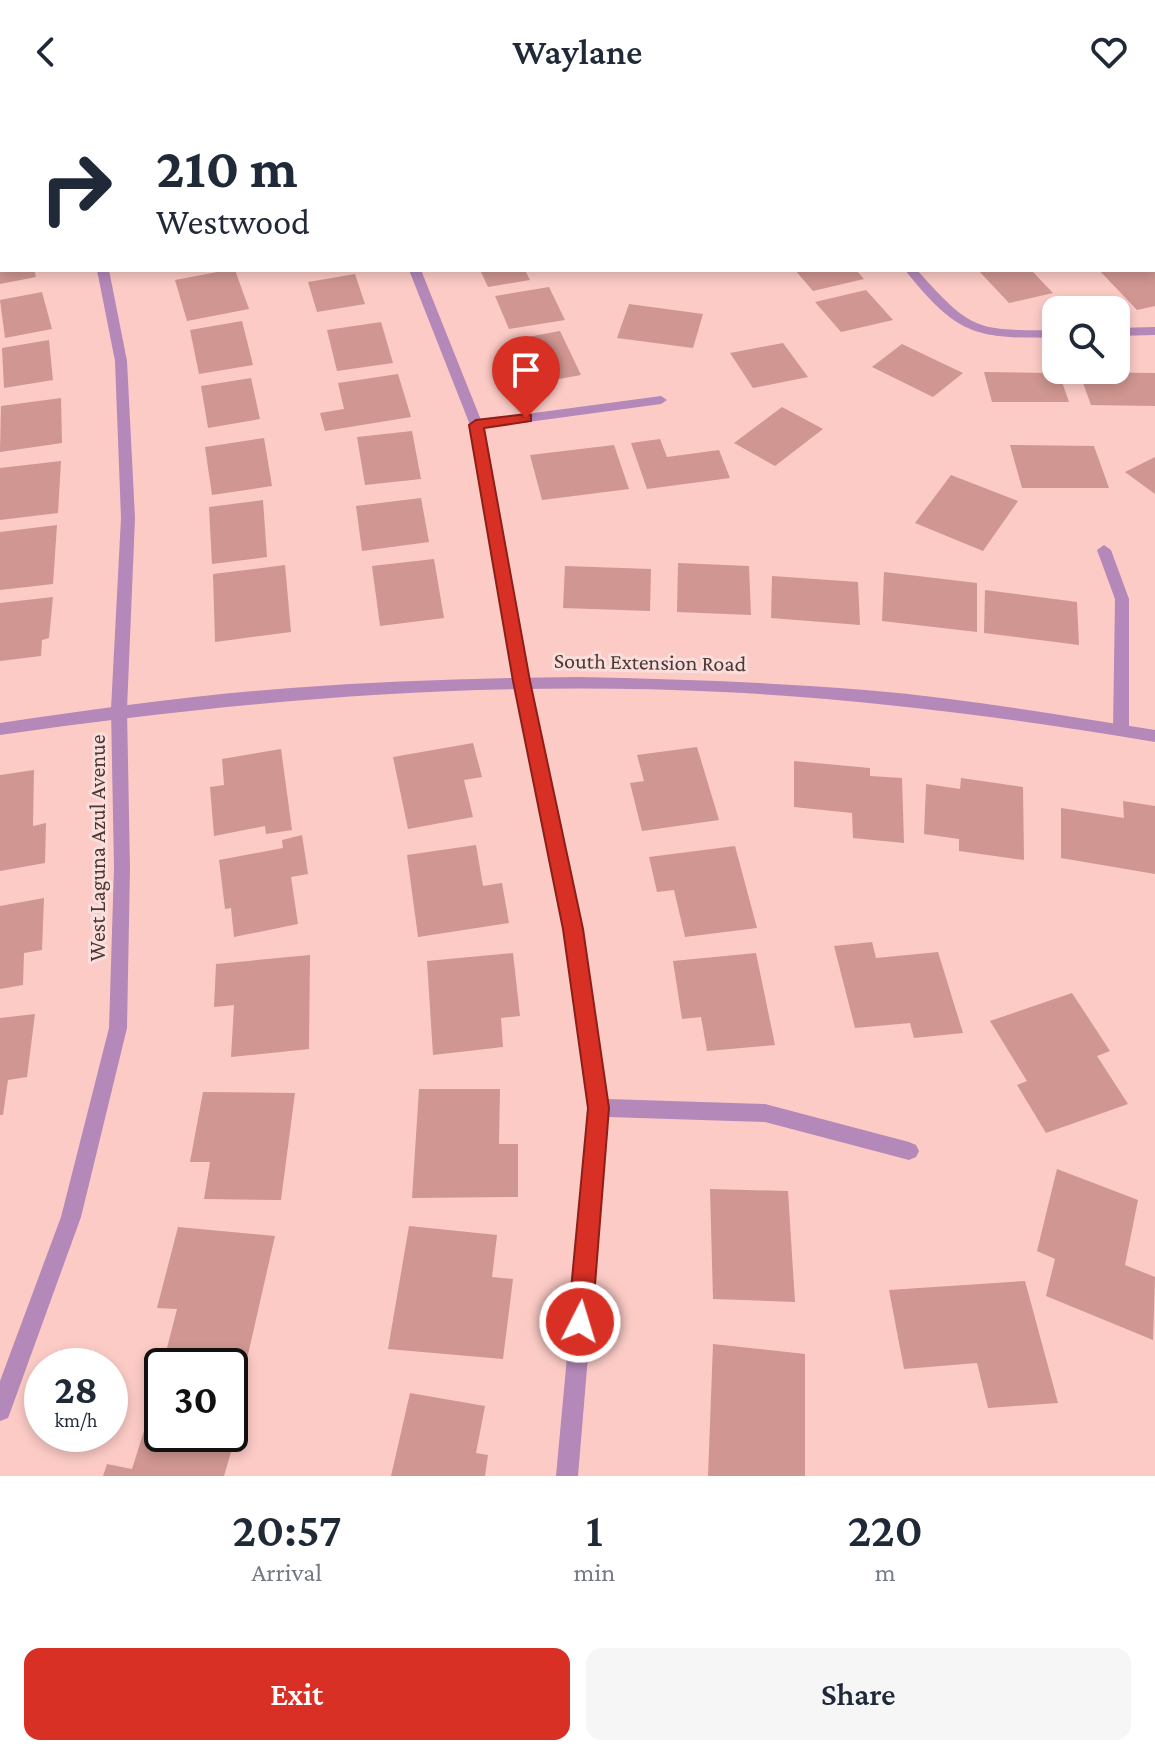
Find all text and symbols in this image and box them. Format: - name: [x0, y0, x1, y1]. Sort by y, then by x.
- icon: back: [24, 30, 68, 74]
- icon: heart: [1087, 30, 1131, 74]
- text: Waylane: [513, 32, 642, 72]
- icon: right: [24, 136, 128, 240]
- text: 210 m: [156, 137, 298, 199]
- text: Westwood: [156, 202, 310, 242]
- map controls: [1042, 296, 1130, 384]
- button: search: [1042, 296, 1130, 384]
- pin: [492, 336, 560, 418]
- icon: arrive: [504, 348, 548, 392]
- street label: South Extension Road: [554, 648, 747, 676]
- street label: West Laguna Azul Avenue: [85, 735, 110, 961]
- position arrow: [538, 1280, 622, 1364]
- speed limit sign: 30: [144, 1348, 248, 1452]
- text: 28: [54, 1367, 98, 1412]
- text: km/h: [54, 1409, 98, 1431]
- text: 20:57: [232, 1503, 341, 1556]
- text: 1: [586, 1503, 603, 1556]
- text: 220: [847, 1503, 923, 1556]
- text: Arrival: [251, 1558, 322, 1587]
- text: min: [574, 1558, 615, 1587]
- text: m: [875, 1558, 896, 1587]
- button: Exit: [24, 1648, 570, 1740]
- button: Share: [586, 1648, 1131, 1740]

